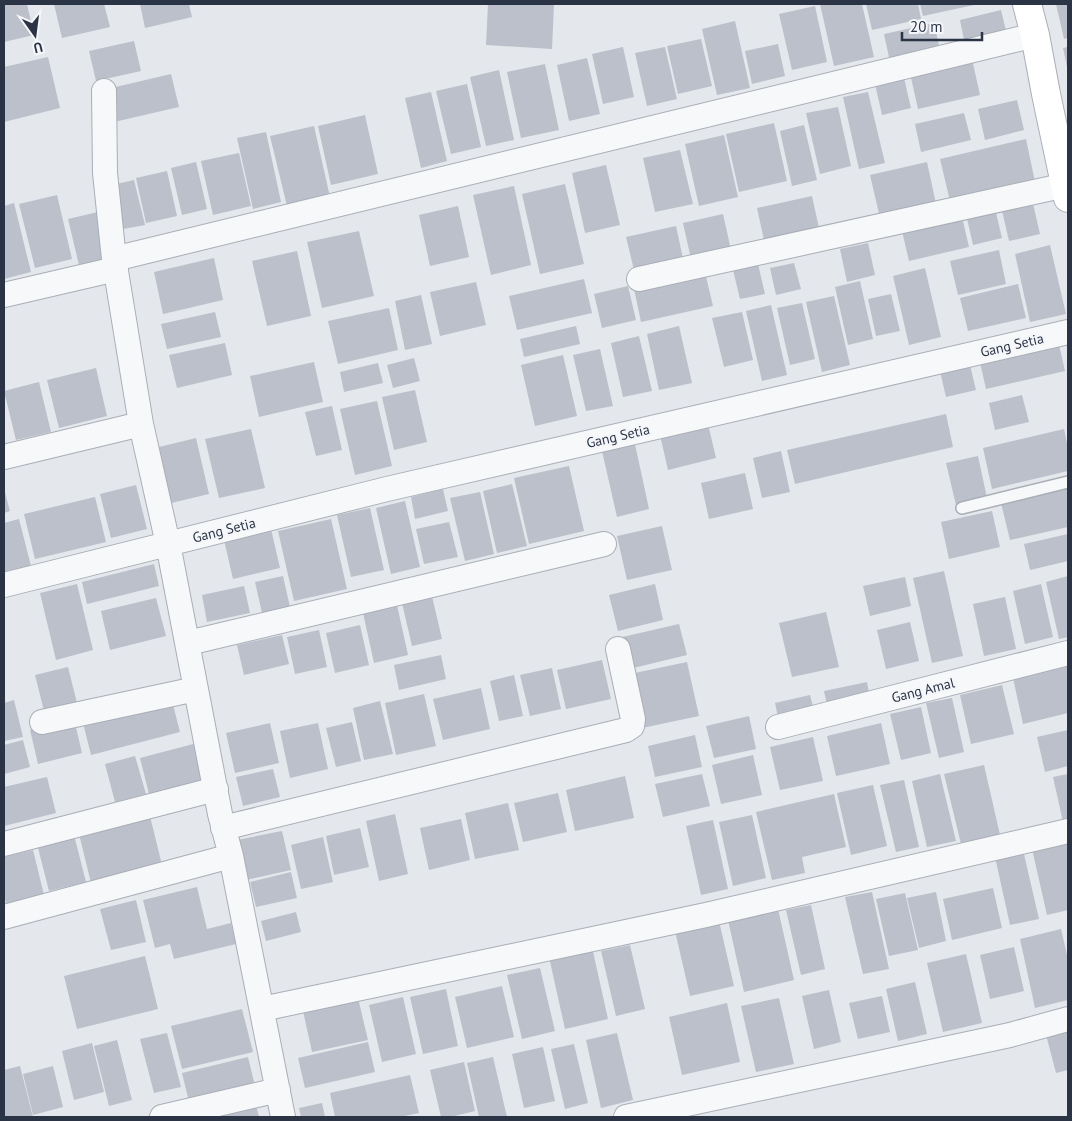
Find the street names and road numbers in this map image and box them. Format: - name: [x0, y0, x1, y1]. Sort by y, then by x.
- street label: Gang Setia: [979, 329, 1045, 361]
- street label: Gang Setia: [585, 420, 651, 452]
- street label: Gang Setia: [191, 513, 257, 547]
- street label: Gang Amal: [889, 673, 957, 707]

